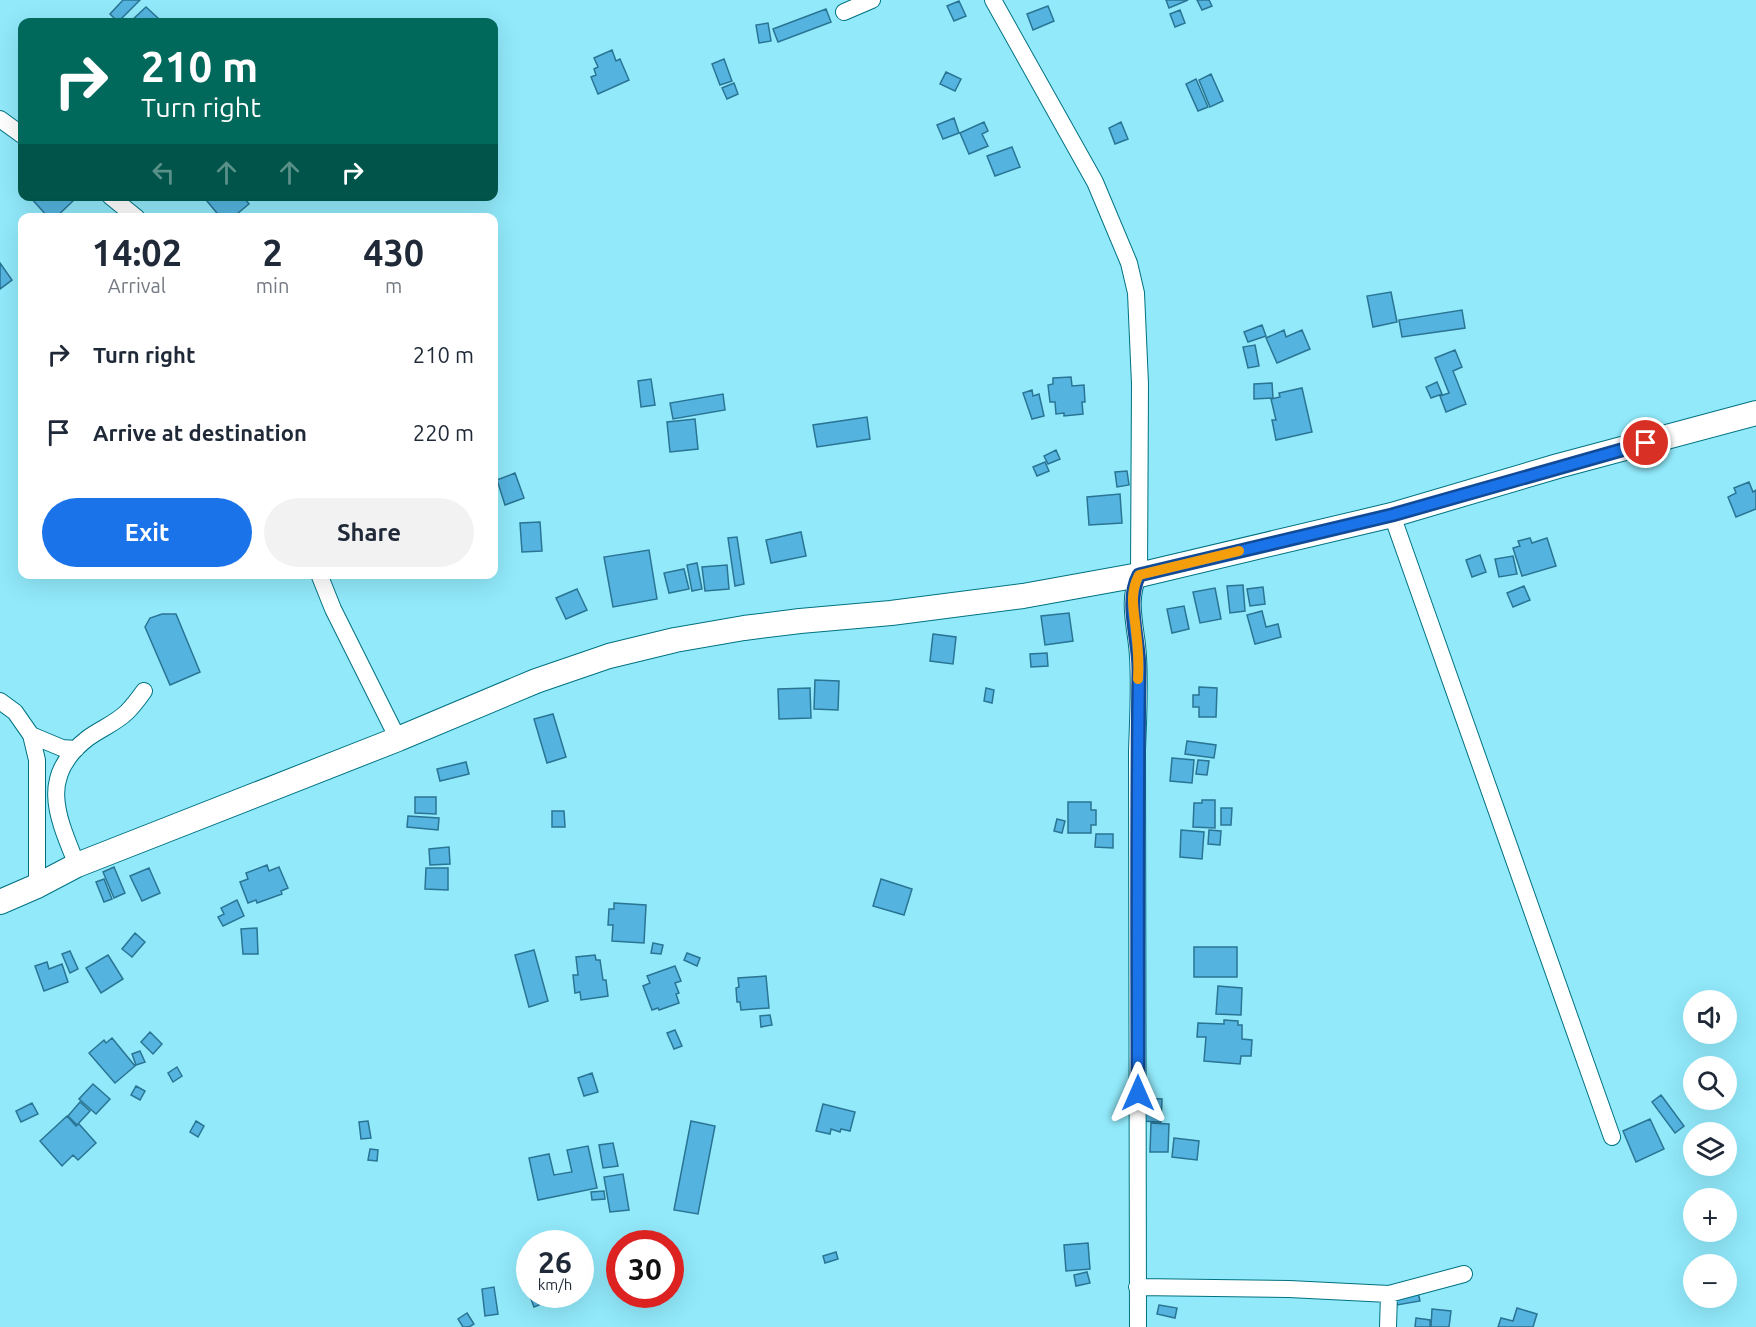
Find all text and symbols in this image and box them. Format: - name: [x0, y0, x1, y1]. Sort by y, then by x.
- icon: right: [42, 42, 120, 120]
- text: 210 m: [141, 43, 258, 90]
- text: Turn right: [141, 92, 261, 122]
- icon: left: [147, 156, 180, 189]
- icon: ahead: [210, 156, 243, 189]
- icon: ahead: [273, 156, 306, 189]
- icon: right: [336, 156, 369, 189]
- text: 14:02: [92, 232, 182, 273]
- text: 2: [262, 232, 283, 273]
- text: 430: [363, 232, 424, 273]
- text: Arrival: [108, 274, 166, 297]
- text: min: [256, 274, 289, 297]
- text: m: [385, 274, 402, 297]
- icon: right: [42, 338, 75, 371]
- text: Turn right: [93, 342, 195, 367]
- text: 210 m: [413, 342, 474, 367]
- icon: arrive: [42, 416, 75, 449]
- pin: [1620, 417, 1671, 468]
- text: Arrive at destination: [93, 420, 307, 445]
- text: 220 m: [413, 420, 474, 445]
- icon: arrive: [1629, 426, 1662, 459]
- button: Exit: [42, 498, 252, 567]
- button: Share: [264, 498, 474, 567]
- map controls: [1683, 990, 1737, 1308]
- button: sound: [1683, 990, 1737, 1044]
- button: search: [1683, 1056, 1737, 1110]
- position arrow: [1106, 1061, 1170, 1125]
- button: layers: [1683, 1122, 1737, 1176]
- button: +: [1683, 1188, 1737, 1242]
- speed limit sign: 30: [606, 1230, 684, 1308]
- text: 26: [538, 1245, 572, 1279]
- button: −: [1683, 1254, 1737, 1308]
- text: km/h: [538, 1276, 572, 1293]

